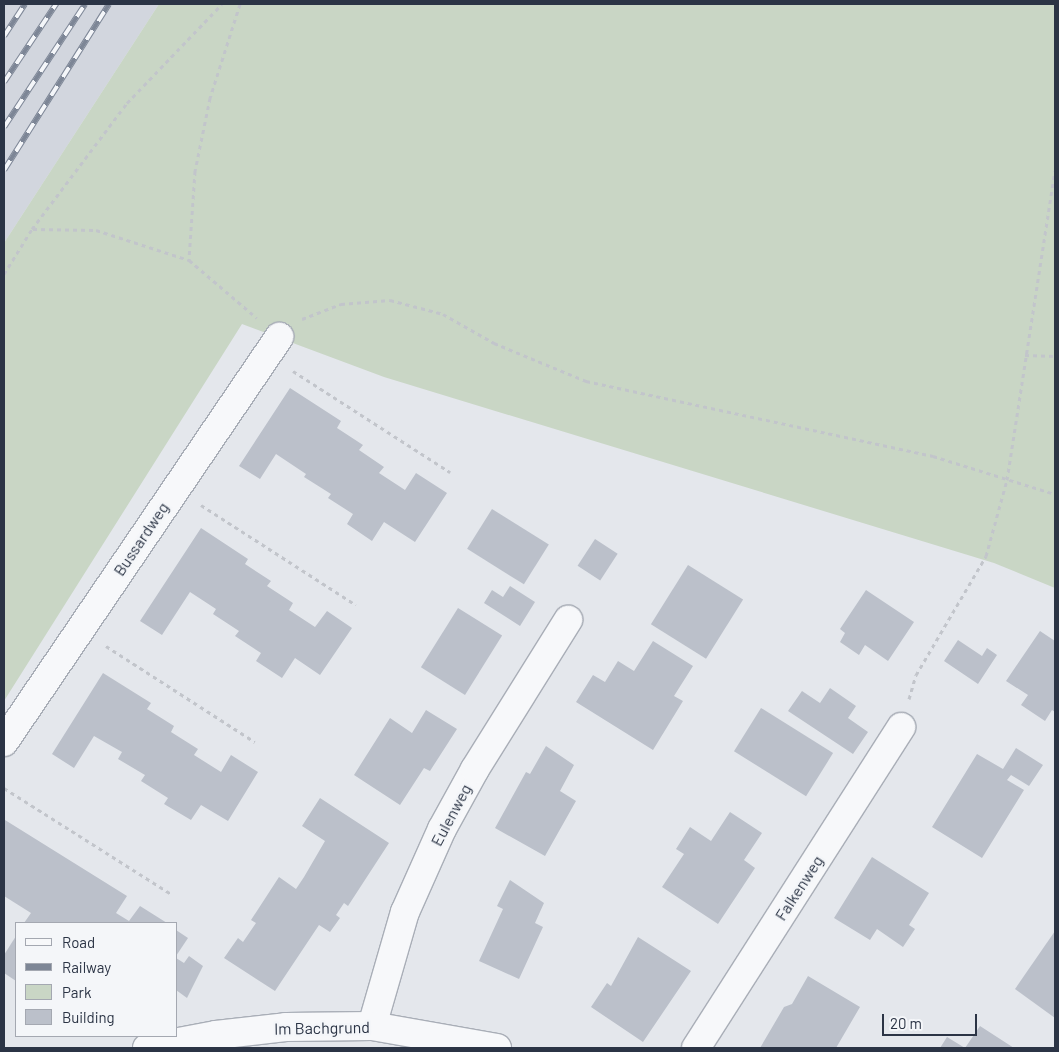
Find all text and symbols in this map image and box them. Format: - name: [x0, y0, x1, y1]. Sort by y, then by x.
- street label: Bussardweg: [109, 499, 173, 579]
- street label: Eulenweg: [427, 781, 475, 849]
- street label: Falkenweg: [771, 852, 827, 924]
- legend: [15, 922, 178, 1037]
- text: Road: [62, 933, 95, 951]
- text: Railway: [62, 958, 111, 976]
- text: Park: [62, 983, 91, 1001]
- scale bar: [884, 1004, 979, 1036]
- text: Building: [62, 1008, 115, 1026]
- text: 20 m: [890, 1014, 922, 1032]
- street label: Im Bachgrund: [274, 1018, 370, 1038]

